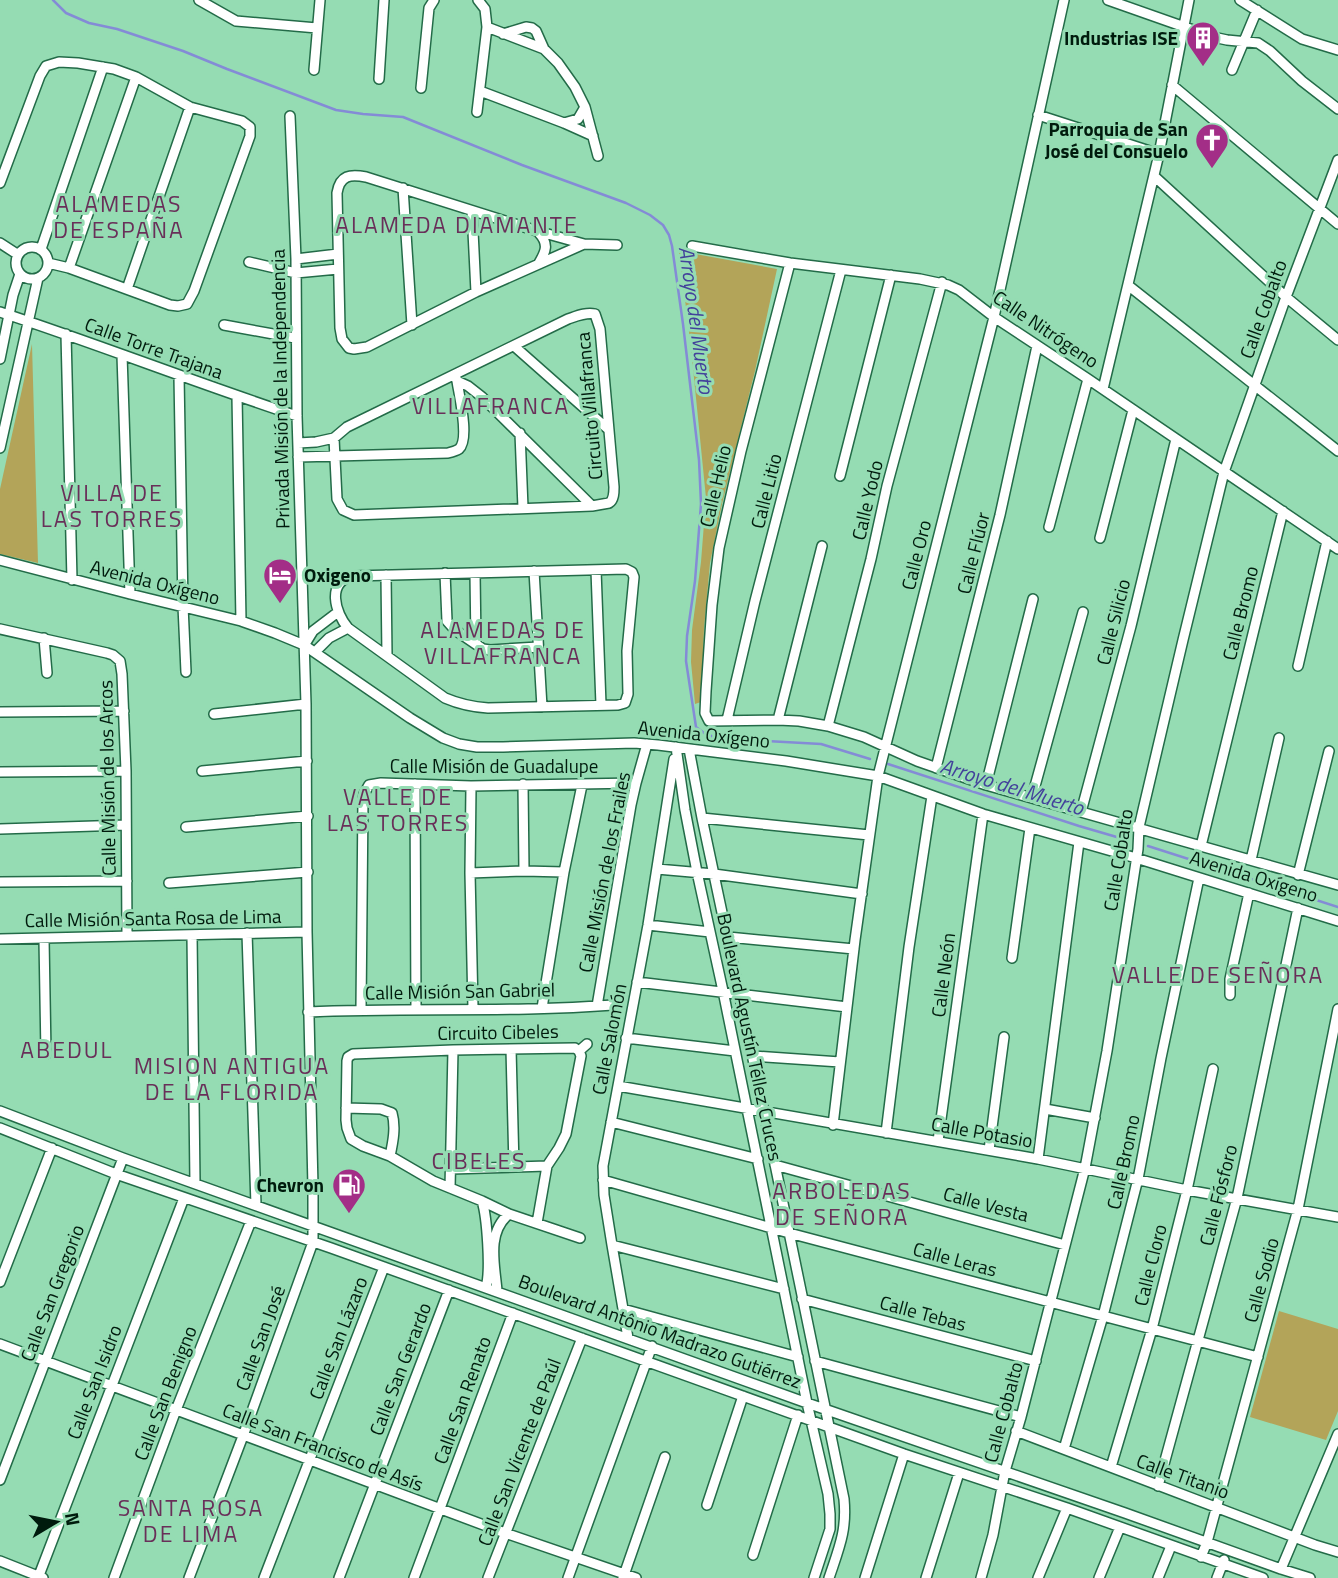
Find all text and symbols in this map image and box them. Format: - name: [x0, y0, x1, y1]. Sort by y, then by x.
- building icon: Industrias ISE: [1184, 19, 1222, 68]
- place label: Industrias ISE: [1064, 23, 1178, 52]
- place label: Parroquia de San José del Consuelo: [1045, 114, 1188, 165]
- church icon: Parroquia de San José del Consuelo: [1193, 121, 1231, 170]
- district label: ALAMEDAS DE ESPAÑA: [53, 186, 185, 247]
- district label: ALAMEDA DIAMANTE: [335, 207, 579, 242]
- water label: Arroyo del Muerto: [671, 244, 723, 396]
- street label: Privada Misión de la Independencia: [263, 248, 296, 529]
- street label: Calle Cobalto: [1231, 255, 1294, 362]
- street label: Calle Nitrógeno: [988, 282, 1105, 375]
- street label: Calle Torre Trajana: [81, 309, 228, 386]
- street label: Circuito Villafranca: [568, 330, 609, 481]
- district label: VILLAFRANCA: [412, 388, 570, 423]
- street label: Calle Helio: [691, 442, 738, 530]
- street label: Calle Litio: [742, 450, 789, 532]
- street label: Calle Yodo: [843, 457, 890, 543]
- district label: VILLA DE LAS TORRES: [41, 475, 183, 536]
- street label: Calle Flúor: [948, 508, 997, 597]
- street label: Calle Oro: [893, 517, 938, 593]
- street label: Avenida Oxígeno: [87, 551, 223, 612]
- hotel icon: Oxigeno: [261, 556, 299, 605]
- place label: Oxigeno: [304, 560, 371, 589]
- street label: Calle Bromo: [1214, 563, 1265, 663]
- street label: Calle Silicio: [1088, 576, 1137, 668]
- district label: ALAMEDAS DE VILLAFRANCA: [420, 612, 586, 673]
- street label: Calle Misión de los Arcos: [90, 680, 123, 876]
- street label: Avenida Oxígeno: [637, 712, 771, 755]
- water label: Arroyo del Muerto: [937, 749, 1089, 823]
- street label: Calle Misión de Guadalupe: [390, 751, 598, 780]
- street label: Calle Misión de los Frailes: [570, 769, 637, 975]
- district label: VALLE DE LAS TORRES: [327, 779, 469, 840]
- street label: Calle Cobalto: [1095, 807, 1140, 913]
- street label: Avenida Oxígeno: [1187, 842, 1322, 909]
- street label: Calle Misión Santa Rosa de Lima: [24, 901, 282, 934]
- street label: Boulevard Agustín Téllez Cruces: [710, 910, 791, 1163]
- street label: Calle Neón: [923, 931, 962, 1019]
- district label: VALLE DE SEÑORA: [1112, 957, 1324, 992]
- street label: Calle Misión San Gabriel: [365, 974, 555, 1007]
- street label: Calle Salomón: [584, 981, 634, 1097]
- street label: Circuito Cibeles: [437, 1016, 559, 1047]
- district label: ABEDUL: [20, 1032, 114, 1067]
- district label: MISION ANTIGUA DE LA FLORIDA: [134, 1048, 330, 1109]
- street label: Calle Potasio: [929, 1108, 1035, 1155]
- street label: Calle Bromo: [1098, 1112, 1147, 1212]
- street label: Calle Fósforo: [1191, 1141, 1244, 1249]
- district label: CIBELES: [431, 1143, 527, 1178]
- fuel station icon: Chevron: [330, 1166, 368, 1215]
- place label: Chevron: [256, 1170, 324, 1199]
- district label: ARBOLEDAS DE SEÑORA: [772, 1173, 912, 1234]
- street label: Calle Vesta: [940, 1178, 1033, 1229]
- street label: Calle San Gregorio: [12, 1220, 91, 1366]
- street label: Calle Cloro: [1125, 1221, 1174, 1309]
- street label: Calle Leras: [910, 1233, 1001, 1284]
- street label: Calle Sodio: [1235, 1234, 1286, 1326]
- street label: Boulevard Antônio Madrazo Gutiérrez: [515, 1266, 806, 1395]
- street label: Calle San Lázaro: [301, 1272, 374, 1404]
- street label: Calle San José: [227, 1281, 292, 1395]
- street label: Calle Tebas: [877, 1287, 970, 1338]
- street label: Calle San Gerardo: [361, 1298, 438, 1440]
- street label: Calle San Isidro: [58, 1320, 129, 1443]
- street label: Calle San Benigno: [126, 1321, 204, 1464]
- street label: Calle San Renato: [425, 1332, 498, 1468]
- street label: Calle San Vicente de Paúl: [469, 1354, 568, 1550]
- street label: Calle Cobalto: [975, 1358, 1030, 1465]
- street label: Calle San Francisco de Asís: [218, 1395, 428, 1498]
- street label: Calle Titanio: [1133, 1445, 1234, 1506]
- north arrow: [21, 1487, 91, 1557]
- district label: SANTA ROSA DE LIMA: [118, 1490, 264, 1551]
- text: N: [58, 1510, 89, 1528]

